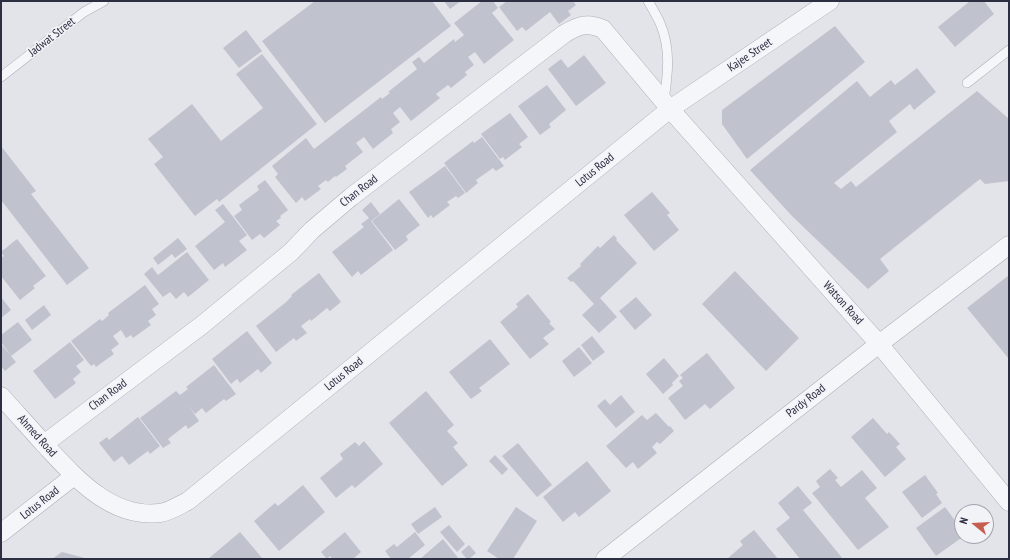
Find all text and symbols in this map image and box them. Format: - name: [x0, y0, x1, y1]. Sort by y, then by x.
- street label: Jadwat Street: [26, 14, 78, 60]
- street label: Kajee Street: [725, 35, 775, 75]
- street label: Lotus Road: [573, 150, 617, 190]
- street label: Chan Road: [337, 172, 381, 210]
- street label: Watson Road: [820, 278, 866, 328]
- street label: Lotus Road: [322, 354, 366, 394]
- street label: Chan Road: [86, 376, 130, 414]
- street label: Pardy Road: [783, 381, 829, 421]
- street label: Ahmed Road: [14, 412, 60, 460]
- street label: Lotus Road: [18, 483, 62, 523]
- north arrow: [954, 504, 994, 544]
- text: N: [956, 516, 971, 526]

